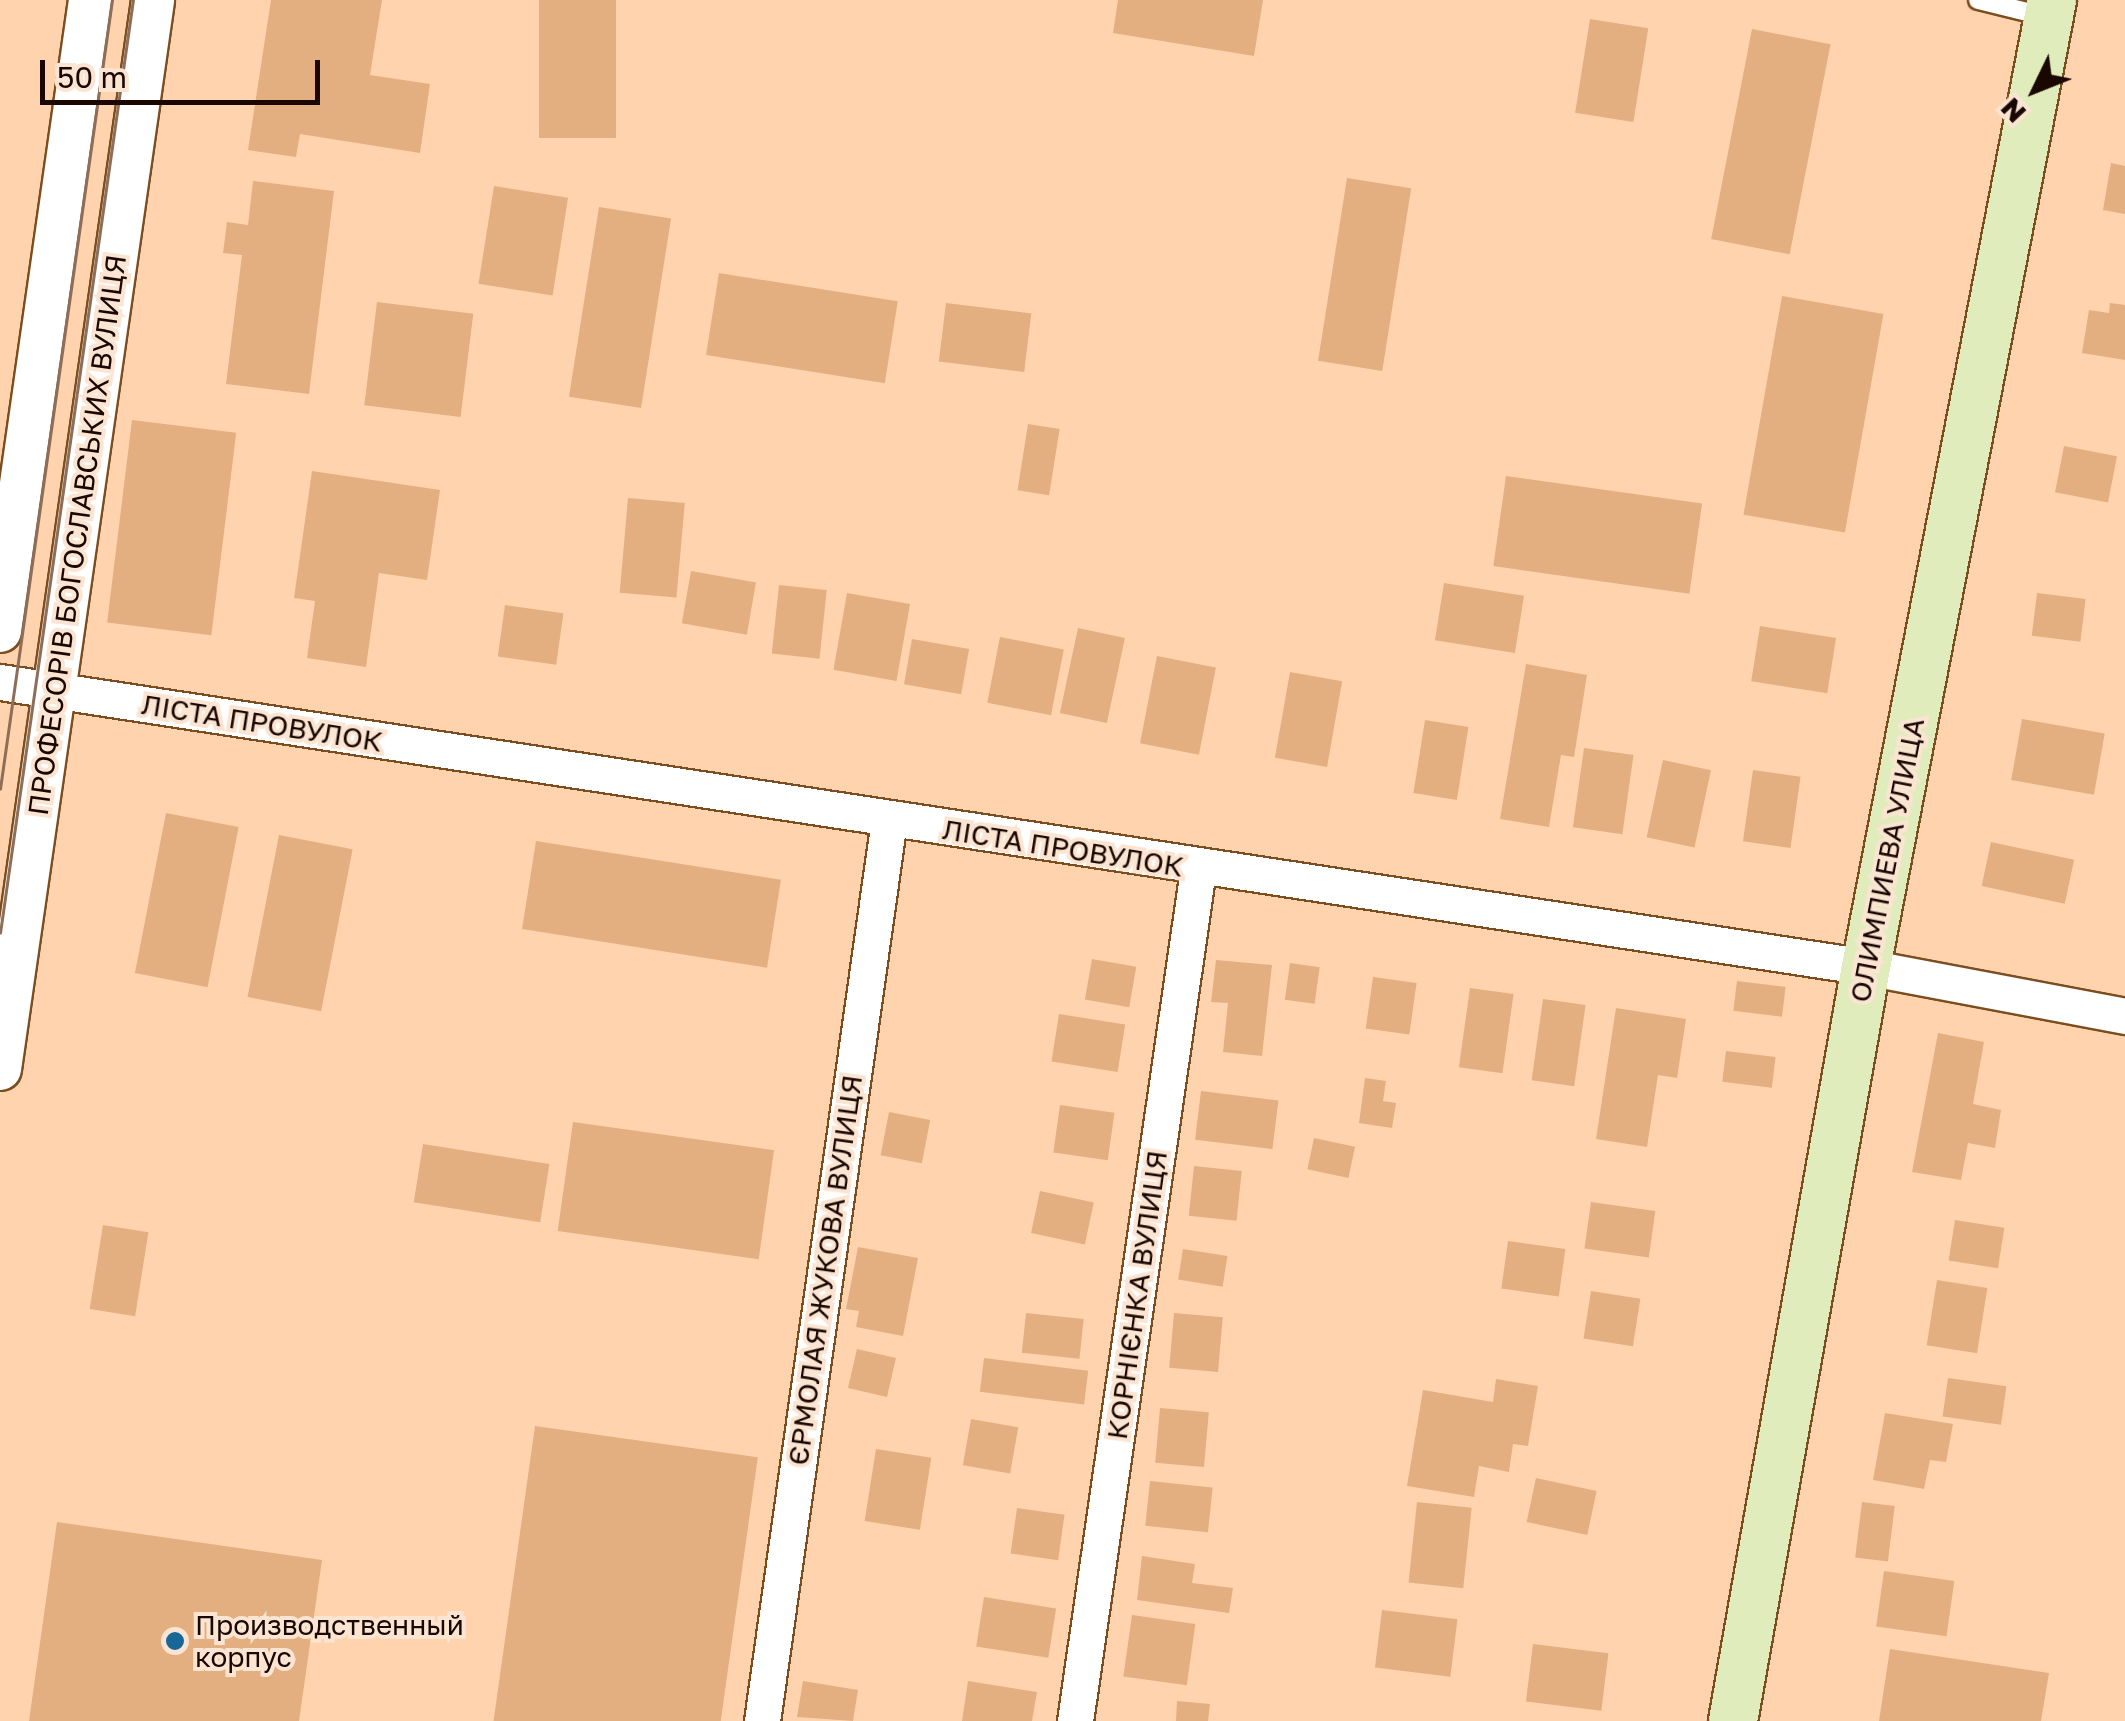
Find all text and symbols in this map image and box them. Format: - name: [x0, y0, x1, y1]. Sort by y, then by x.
- scale bar: [45, 40, 325, 102]
- north arrow: [1985, 40, 2085, 140]
- text: 50 m: [57, 59, 127, 95]
- text: N: [1993, 92, 2032, 130]
- street label: ПРОФЕСОРІВ БОГОСЛАВСЬКИХ ВУЛИЦЯ: [21, 252, 133, 818]
- street label: ЛІСТА ПРОВУЛОК: [139, 687, 385, 759]
- street label: ОЛИМПИЕВА УЛИЦА: [1843, 715, 1931, 1005]
- street label: ЛІСТА ПРОВУЛОК: [940, 812, 1186, 884]
- street label: ЄРМОЛАЯ ЖУКОВА ВУЛИЦЯ: [781, 1073, 869, 1467]
- street label: КОРНІЄНКА ВУЛИЦЯ: [1100, 1148, 1174, 1442]
- place label: Производственный корпус: [195, 1608, 464, 1674]
- marker: Производственный корпус: [164, 1630, 186, 1652]

